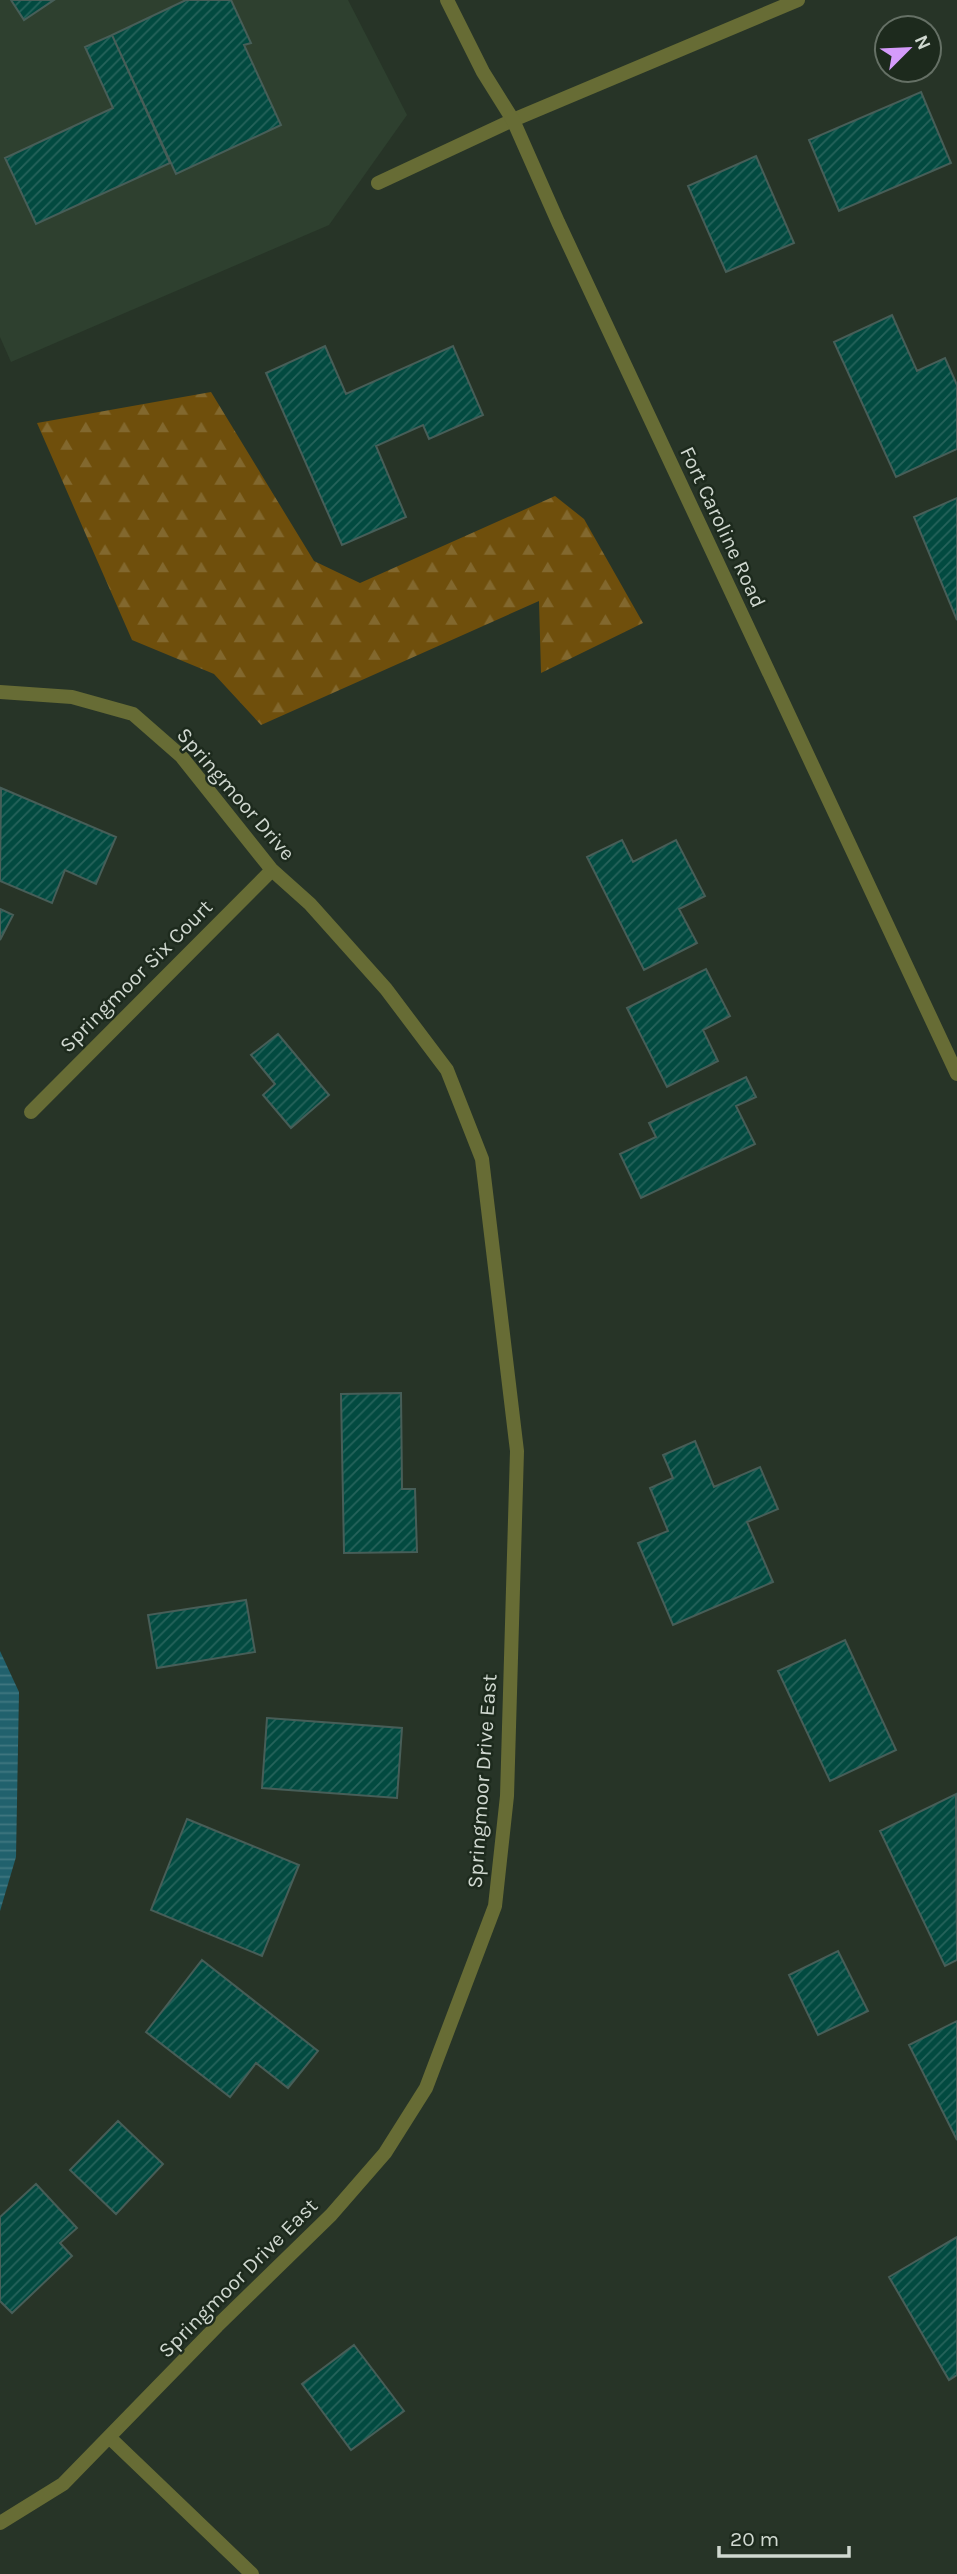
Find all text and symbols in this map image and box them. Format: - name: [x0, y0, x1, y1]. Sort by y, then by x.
- north arrow: [873, 14, 943, 84]
- text: N: [910, 32, 935, 53]
- street label: Fort Caroline Road: [675, 443, 771, 611]
- street label: Springmoor Drive: [172, 723, 300, 865]
- street label: Springmoor Six Court: [55, 895, 217, 1057]
- street label: Springmoor Drive East: [463, 1673, 501, 1889]
- street label: Springmoor Drive East: [154, 2193, 323, 2362]
- scale bar: [719, 2514, 848, 2558]
- text: 20 m: [730, 2527, 779, 2551]

